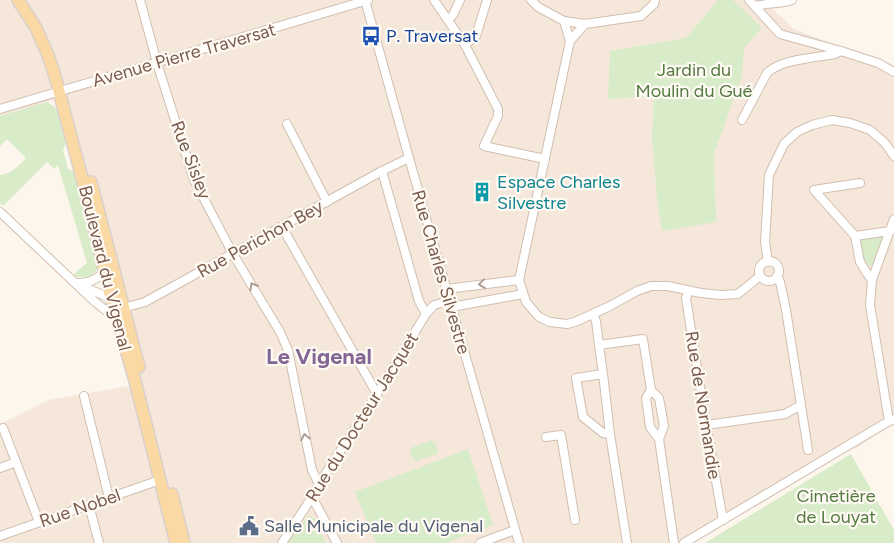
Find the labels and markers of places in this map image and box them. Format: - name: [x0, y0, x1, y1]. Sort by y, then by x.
- bus stop icon: P. Traversat: [360, 25, 382, 47]
- place label: P. Traversat: [386, 25, 478, 47]
- place label: Espace Charles Silvestre: [497, 171, 620, 214]
- building icon: Espace Charles Silvestre: [471, 181, 493, 203]
- public building icon: Salle Municipale du Vigenal: [238, 515, 260, 537]
- place label: Salle Municipale du Vigenal: [264, 515, 483, 537]

